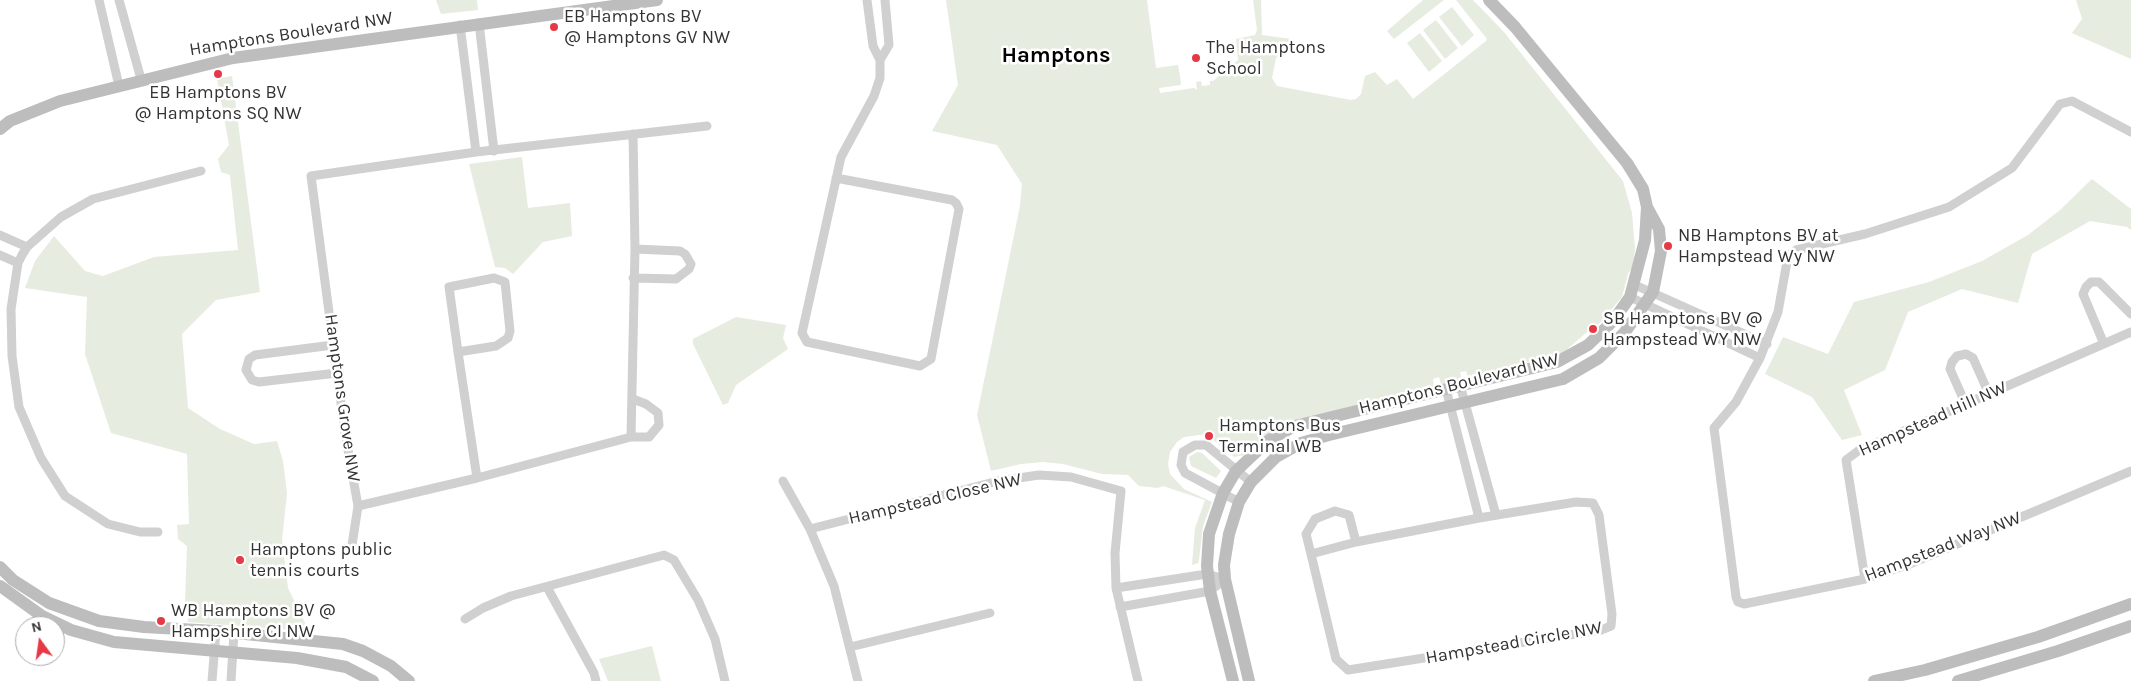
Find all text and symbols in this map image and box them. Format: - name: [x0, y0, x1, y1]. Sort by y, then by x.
- place label: EB Hamptons BV @ Hamptons GV NW: [564, 6, 730, 48]
- street label: Hamptons Boulevard NW: [188, 7, 394, 61]
- marker: EB Hamptons BV @ Hamptons GV NW: [548, 21, 560, 33]
- place label: The Hamptons School: [1206, 37, 1326, 80]
- district label: Hamptons: [1001, 43, 1111, 69]
- marker: The Hamptons School: [1190, 52, 1202, 64]
- marker: EB Hamptons BV @ Hamptons SQ NW: [212, 68, 224, 80]
- place label: EB Hamptons BV @ Hamptons SQ NW: [135, 82, 301, 125]
- place label: NB Hamptons BV at Hampstead Wy NW: [1678, 225, 1839, 268]
- marker: NB Hamptons BV at Hampstead Wy NW: [1662, 240, 1674, 252]
- place label: SB Hamptons BV @ Hampstead WY NW: [1603, 308, 1762, 350]
- street label: Hamptons Grove NW: [320, 313, 364, 483]
- marker: SB Hamptons BV @ Hampstead WY NW: [1587, 323, 1599, 335]
- street label: Hamptons Boulevard NW: [1357, 349, 1561, 419]
- street label: Hampstead Hill NW: [1856, 377, 2010, 461]
- place label: Hamptons Bus Terminal WB: [1219, 415, 1341, 458]
- marker: Hamptons Bus Terminal WB: [1203, 430, 1215, 442]
- street label: Hampstead Close NW: [846, 469, 1024, 529]
- street label: Hampstead Way NW: [1862, 507, 2024, 587]
- place label: Hamptons public tennis courts: [250, 539, 392, 582]
- marker: Hamptons public tennis courts: [234, 554, 246, 566]
- place label: WB Hamptons BV @ Hampshire CI NW: [171, 600, 336, 642]
- marker: WB Hamptons BV @ Hampshire CI NW: [155, 615, 167, 627]
- north arrow: [15, 616, 65, 666]
- text: N: [30, 617, 43, 636]
- street label: Hampstead Circle NW: [1424, 617, 1604, 669]

